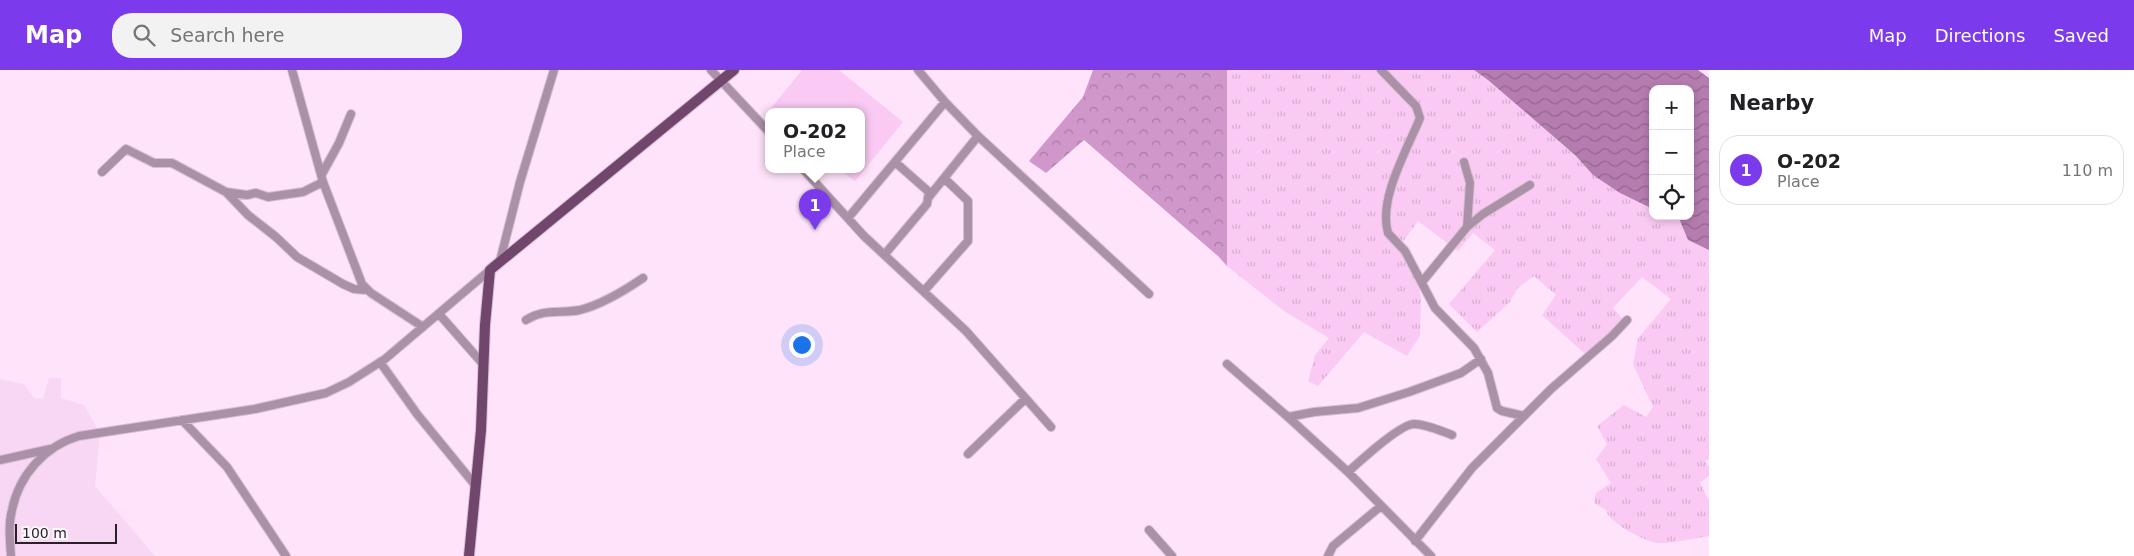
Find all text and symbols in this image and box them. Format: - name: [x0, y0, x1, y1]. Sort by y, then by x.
- search box: [112, 13, 462, 58]
- text: Map: [25, 21, 82, 49]
- icon: search: [130, 21, 158, 49]
- text: Search here: [170, 24, 284, 46]
- text: Map: [1869, 25, 1907, 46]
- text: Directions: [1935, 25, 2025, 46]
- text: Saved: [2053, 25, 2109, 46]
- map controls: [1649, 85, 1694, 220]
- button: +: [1649, 85, 1694, 130]
- text: Nearby: [1729, 91, 1814, 115]
- popup: [765, 108, 865, 173]
- text: O-202: [783, 120, 847, 142]
- button: −: [1649, 130, 1694, 175]
- text: Place: [783, 142, 826, 161]
- text: O-202: [1777, 150, 1841, 172]
- text: 1: [1740, 161, 1752, 180]
- text: 110 m: [2062, 161, 2113, 180]
- text: Place: [1777, 172, 1820, 191]
- button: locate: [1649, 175, 1694, 220]
- pin: 1: [799, 189, 831, 230]
- your location: [789, 332, 815, 358]
- scale bar: [15, 521, 118, 544]
- text: 100 m: [22, 525, 67, 541]

